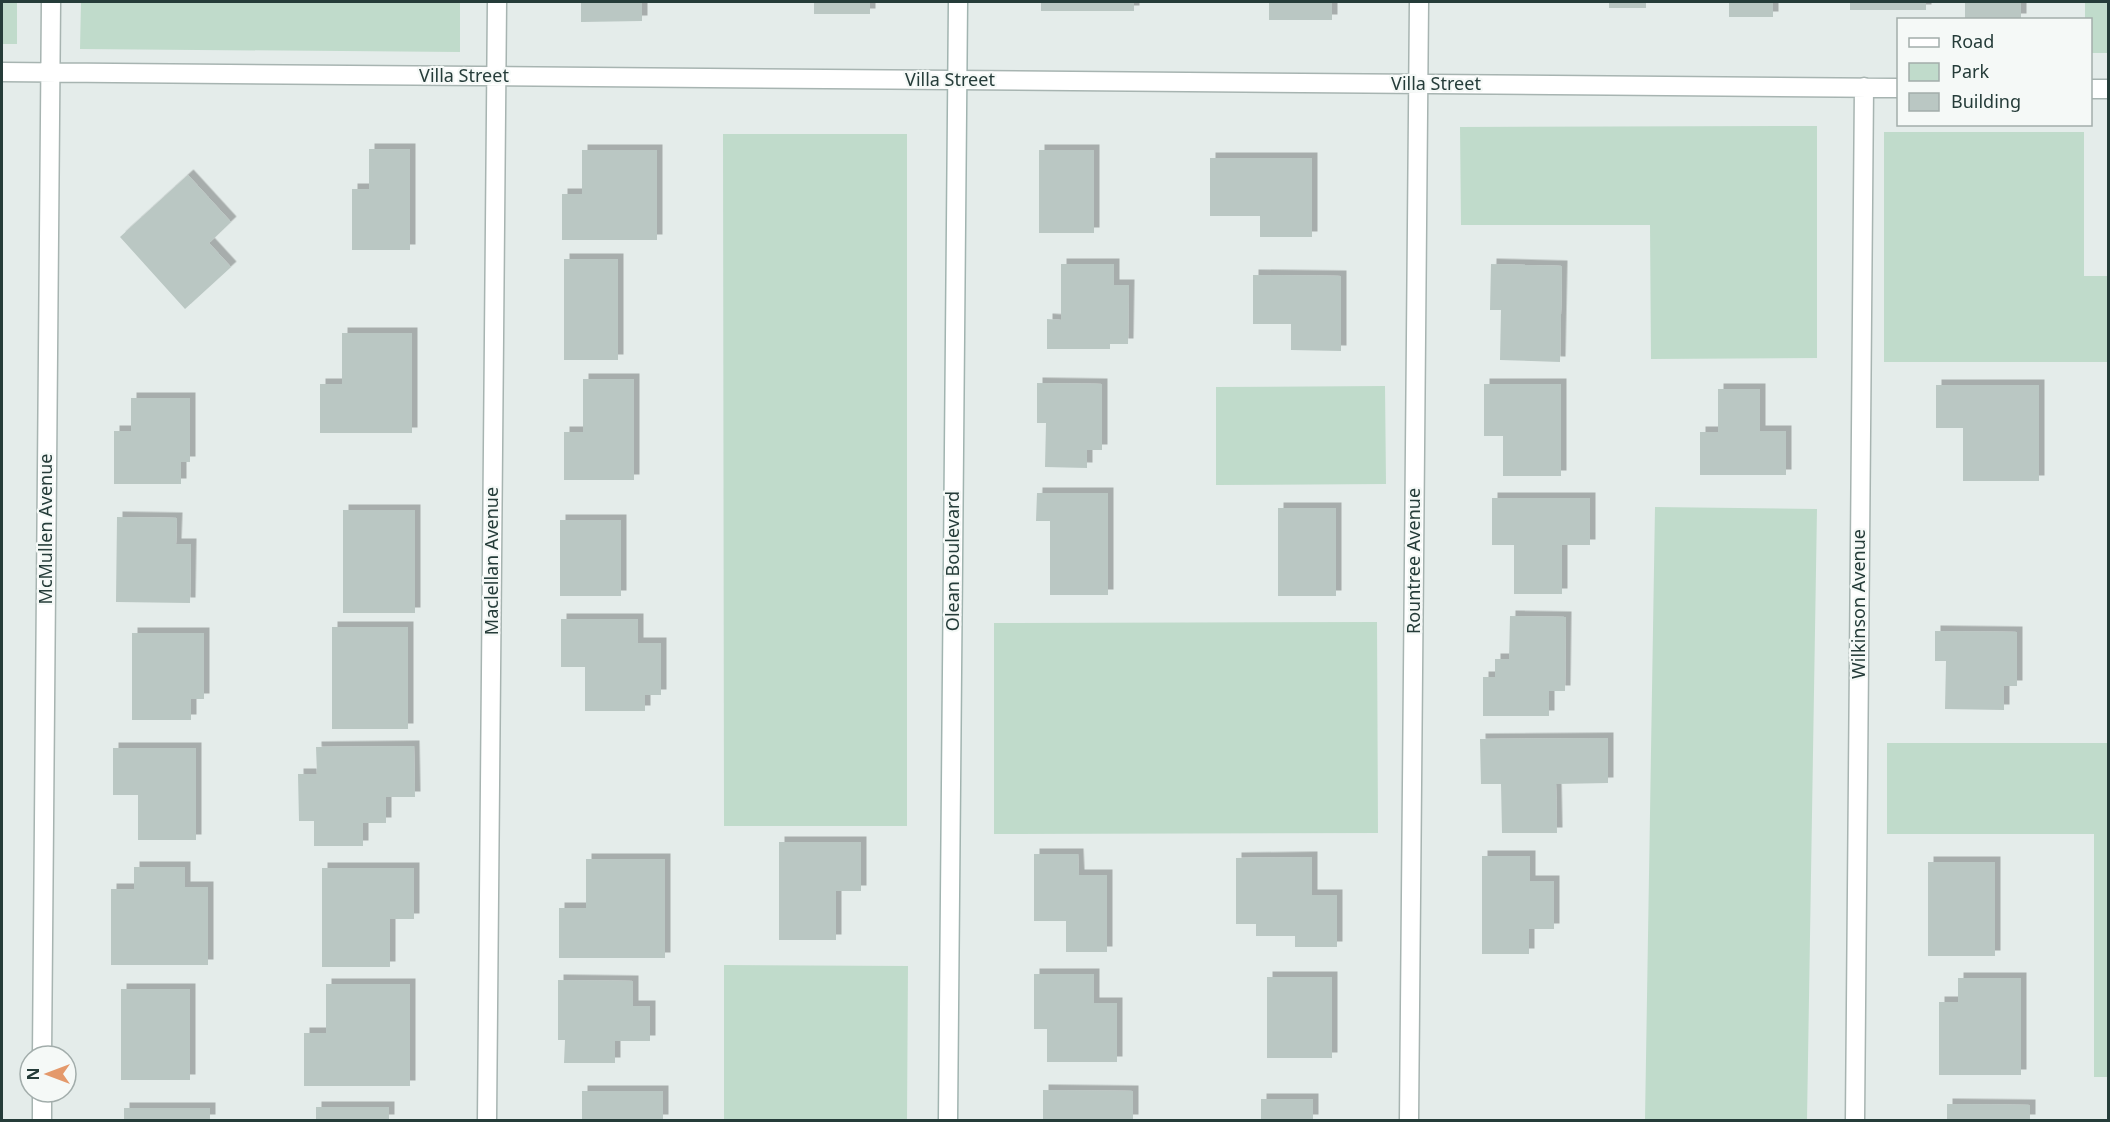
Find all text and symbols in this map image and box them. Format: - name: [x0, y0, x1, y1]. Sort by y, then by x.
- legend: [1897, 18, 2092, 126]
- text: Road: [1951, 29, 1994, 53]
- text: Park: [1951, 59, 1989, 83]
- street label: Villa Street: [419, 63, 509, 87]
- street label: Villa Street: [905, 67, 995, 91]
- street label: Villa Street: [1391, 71, 1481, 95]
- text: Building: [1951, 89, 2021, 113]
- street label: McMullen Avenue: [33, 454, 57, 604]
- street label: Maclellan Avenue: [479, 487, 503, 635]
- street label: Rountree Avenue: [1401, 488, 1425, 634]
- street label: Olean Boulevard: [940, 491, 964, 631]
- street label: Wilkinson Avenue: [1846, 529, 1870, 679]
- north arrow: [18, 1044, 78, 1104]
- text: N: [22, 1067, 44, 1081]

